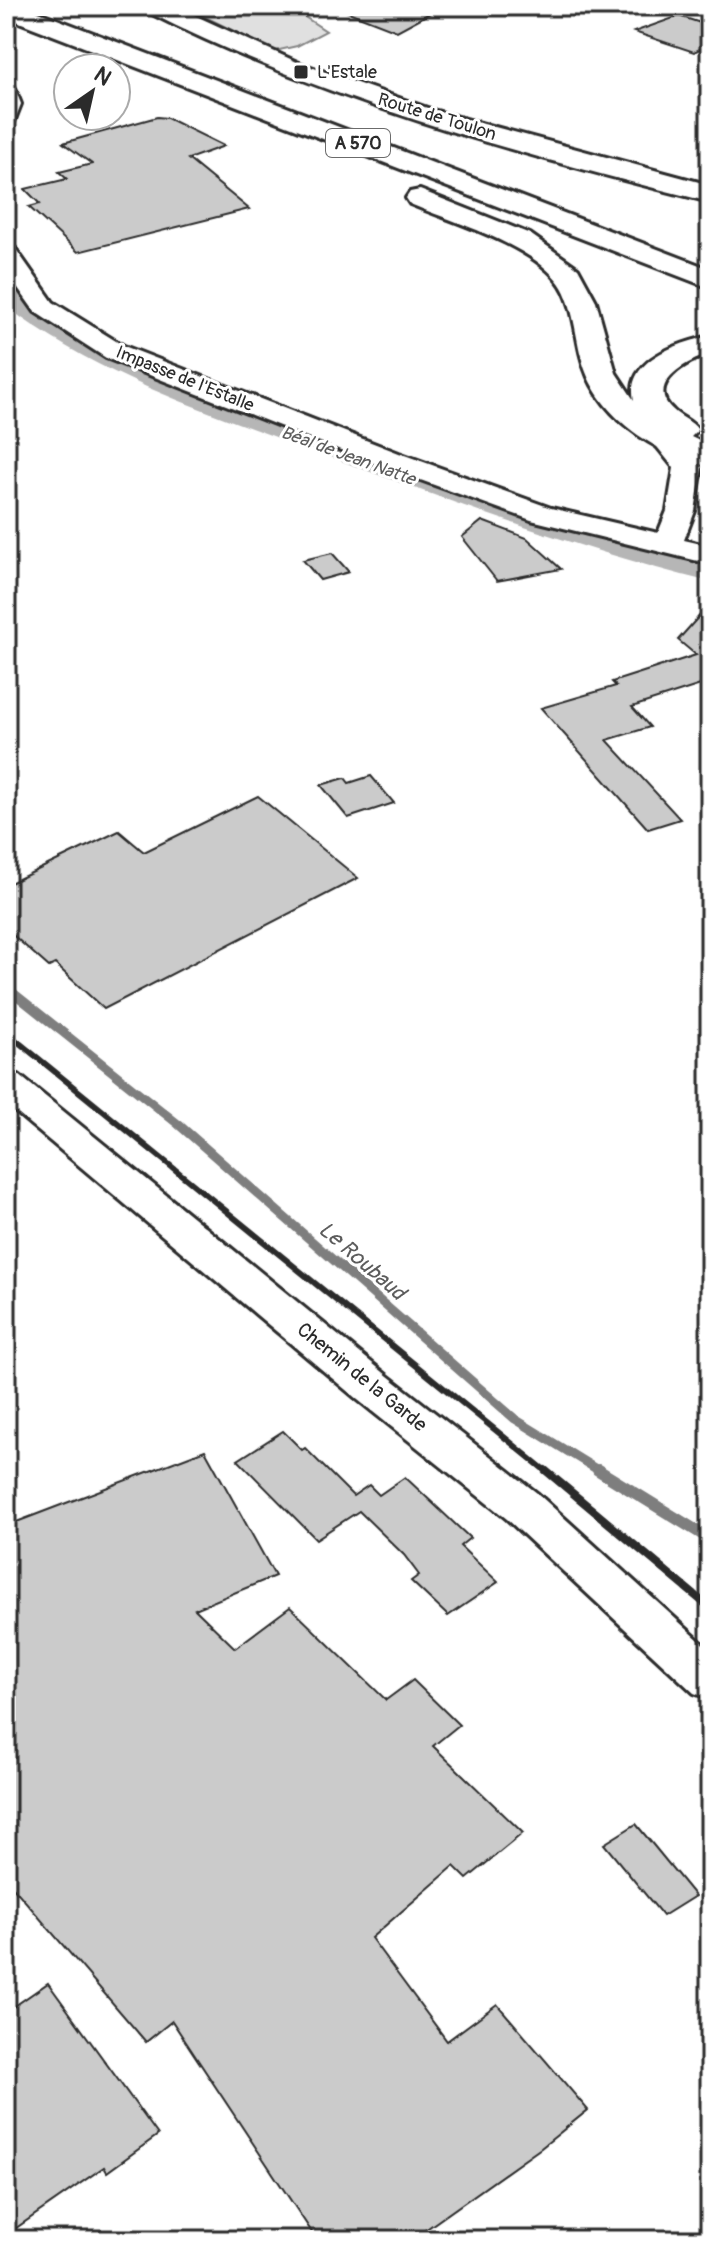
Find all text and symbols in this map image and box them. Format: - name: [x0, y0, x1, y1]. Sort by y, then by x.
- north arrow: [52, 52, 132, 132]
- text: N: [89, 60, 117, 92]
- place label: L'Estale: [317, 61, 377, 84]
- marker: L'Estale: [292, 63, 310, 81]
- street label: Route de Toulon: [375, 88, 499, 146]
- road number: A 570: [326, 129, 390, 157]
- street label: Impasse de l'Estalle: [113, 341, 258, 417]
- water label: Béal de Jean Natte: [278, 421, 420, 492]
- water label: Le Roubaud: [313, 1216, 414, 1308]
- street label: Chemin de la Garde: [292, 1317, 432, 1437]

